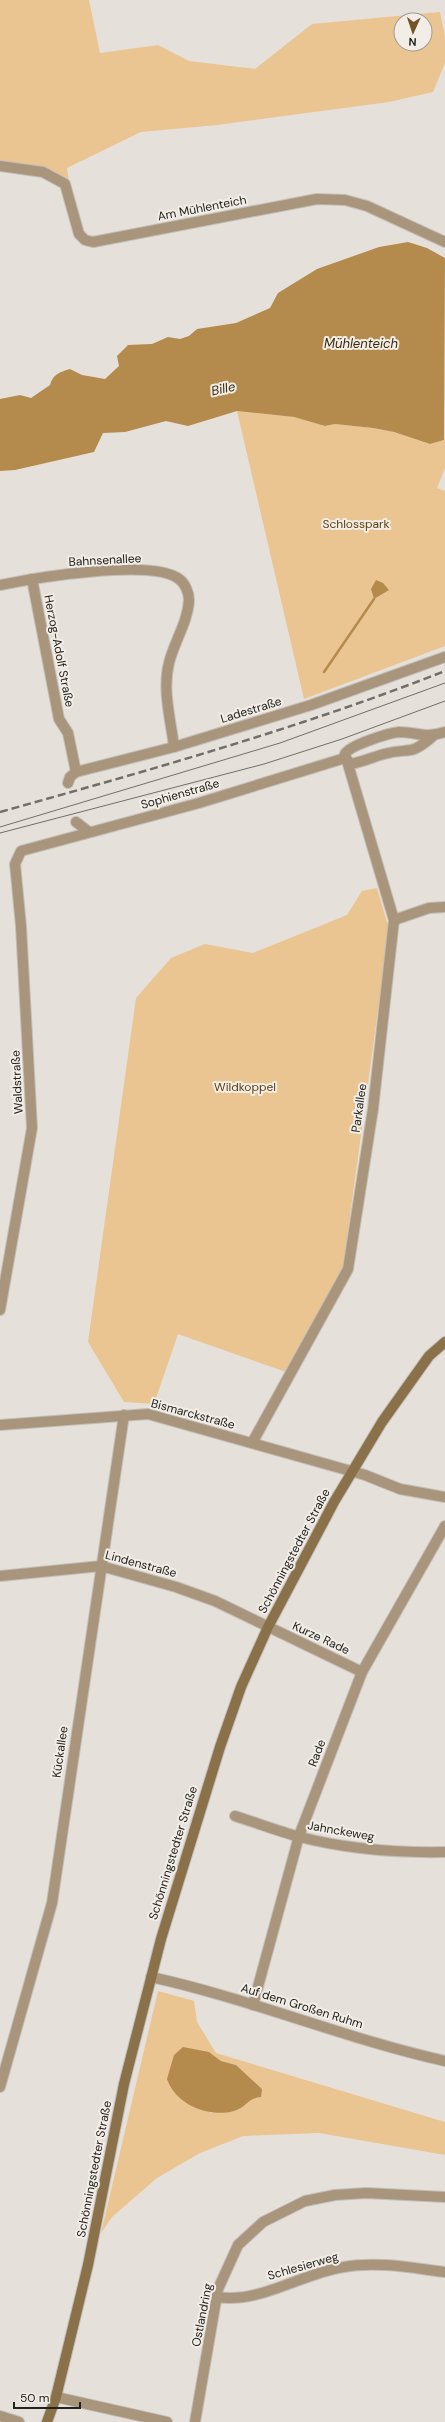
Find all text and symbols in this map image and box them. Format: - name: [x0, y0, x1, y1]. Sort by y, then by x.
- north arrow: [393, 12, 433, 52]
- text: N: [408, 35, 417, 49]
- street label: Am Mühlenteich: [156, 192, 248, 224]
- water label: Mühlenteich: [324, 335, 398, 352]
- water label: Bille: [209, 378, 237, 399]
- park label: Schlosspark: [322, 516, 390, 532]
- street label: Bahnsenallee: [68, 550, 142, 570]
- street label: Herzog-Adolf Straße: [40, 593, 78, 709]
- street label: Ladestraße: [218, 693, 284, 727]
- street label: Sophienstraße: [139, 775, 221, 813]
- street label: Waldstraße: [7, 1050, 27, 1114]
- park label: Wildkoppel: [214, 1079, 276, 1095]
- street label: Parkallee: [348, 1082, 370, 1133]
- street label: Bismarckstraße: [149, 1395, 237, 1433]
- street label: Schönningstedter Straße: [254, 1486, 334, 1616]
- street label: Lindenstraße: [104, 1547, 179, 1581]
- street label: Kurze Rade: [290, 1618, 352, 1658]
- street label: Kückallee: [48, 1725, 72, 1779]
- street label: Rade: [305, 1737, 330, 1769]
- street label: Schönningstedter Straße: [145, 1784, 201, 1922]
- street label: Jahnckeweg: [306, 1817, 376, 1845]
- street label: Auf dem Großen Ruhm: [239, 1980, 365, 2032]
- street label: Schönningstedter Straße: [73, 2099, 115, 2239]
- street label: Schlesierweg: [266, 2248, 340, 2284]
- street label: Ostlandring: [188, 2282, 216, 2348]
- scale bar: [14, 2384, 80, 2410]
- text: 50 m: [20, 2390, 49, 2406]

